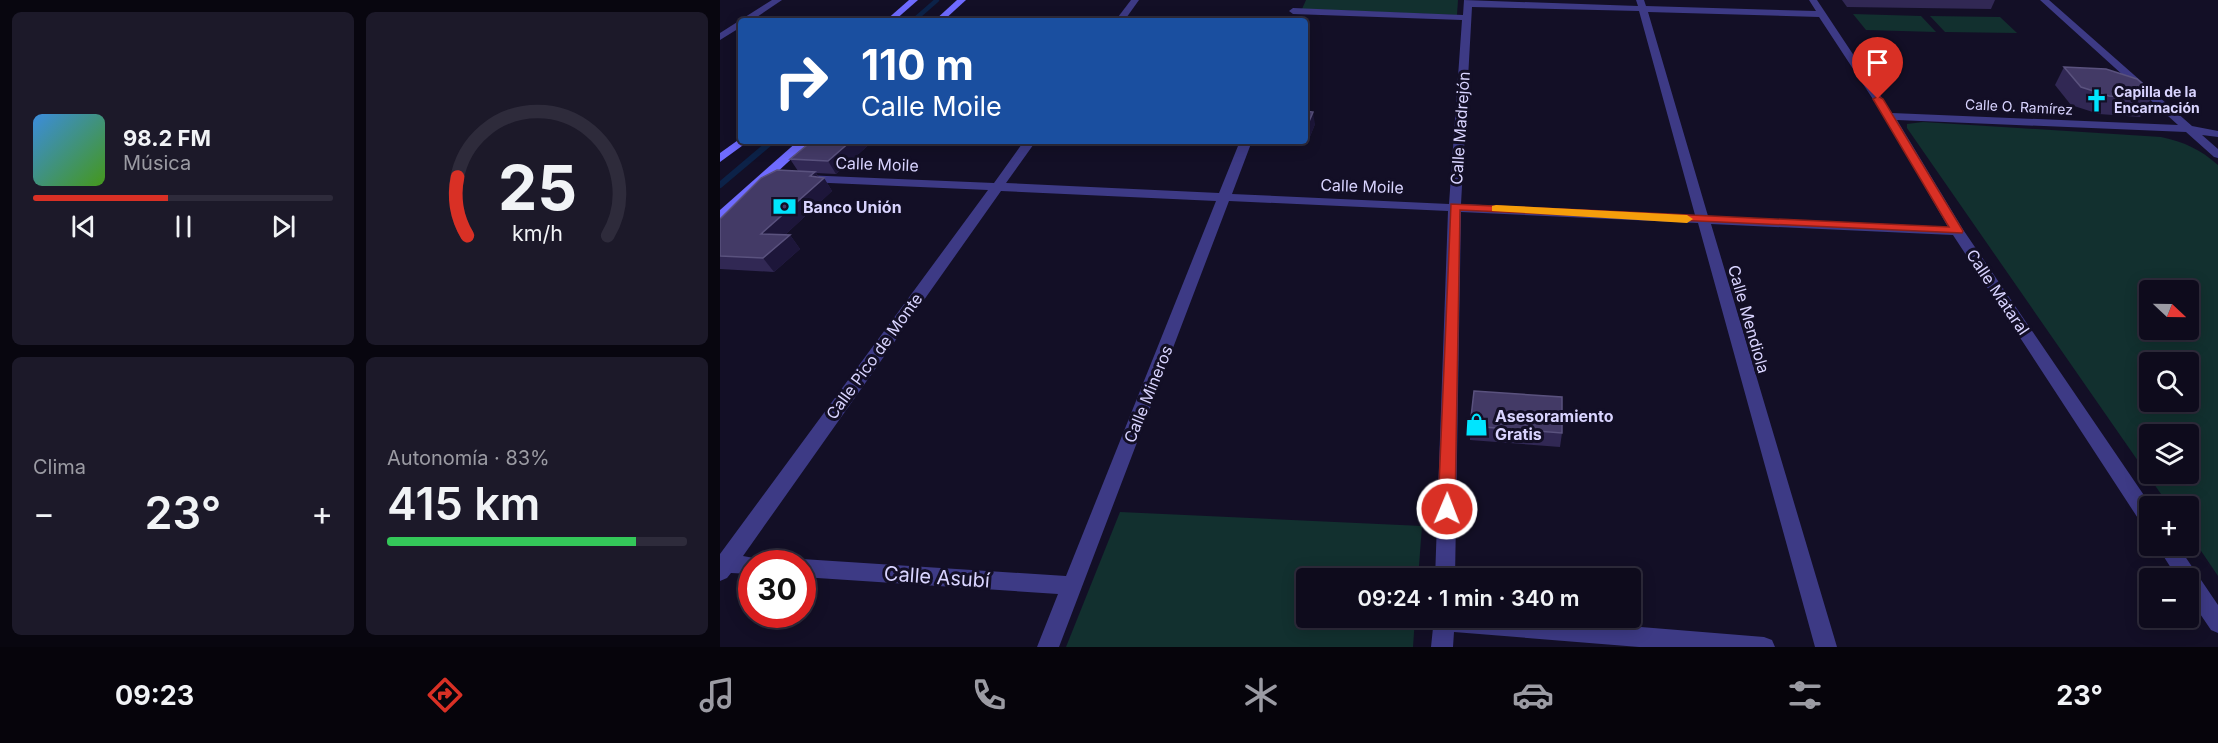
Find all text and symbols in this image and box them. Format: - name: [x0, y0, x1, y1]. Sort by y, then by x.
- pin: [1852, 37, 1903, 99]
- text: 110 m: [861, 39, 974, 90]
- icon: right: [762, 42, 840, 120]
- icon: arrive: [1861, 46, 1894, 79]
- street label: Calle Madrejón: [1446, 71, 1474, 185]
- place label: Capilla de la Encarnación: [2114, 83, 2200, 116]
- church icon: Capilla de la Encarnación: [2083, 87, 2109, 113]
- text: Calle Moile: [861, 90, 1002, 123]
- street label: Calle O. Ramírez: [1965, 95, 2074, 118]
- text: 98.2 FM: [123, 125, 211, 151]
- text: 25: [497, 150, 577, 225]
- text: Música: [123, 151, 191, 175]
- street label: Calle Moile: [835, 153, 919, 175]
- street label: Calle Moile: [1320, 175, 1404, 197]
- bank icon: Banco Unión: [772, 194, 798, 220]
- place label: Banco Unión: [803, 197, 902, 217]
- icon: previous: [67, 210, 100, 243]
- icon: pause: [167, 210, 200, 243]
- icon: next: [267, 210, 300, 243]
- text: km/h: [512, 220, 562, 246]
- street label: Calle Mataral: [1962, 245, 2034, 339]
- street label: Calle Mendiola: [1724, 263, 1774, 375]
- north arrow: [2139, 280, 2199, 340]
- map controls: [2139, 280, 2199, 628]
- street label: Calle Pico de Monte: [821, 289, 927, 423]
- street label: Calle Mineros: [1119, 342, 1177, 446]
- button: search: [2139, 352, 2199, 412]
- place label: Asesoramiento Gratis: [1495, 406, 1614, 444]
- shop icon: Asesoramiento Gratis: [1464, 412, 1490, 438]
- button: layers: [2139, 424, 2199, 484]
- text: Autonomía · 83%: [387, 446, 550, 470]
- text: Clima: [33, 455, 86, 479]
- text: 415 km: [387, 476, 540, 531]
- position arrow: [1415, 477, 1479, 541]
- text: 23°: [145, 485, 221, 540]
- text: −: [33, 493, 55, 533]
- text: +: [311, 493, 333, 533]
- button: +: [2139, 496, 2199, 556]
- speed limit sign: 30: [738, 550, 816, 628]
- street label: Calle Asubí: [883, 561, 991, 593]
- button: −: [2139, 568, 2199, 628]
- text: 09:24 · 1 min · 340 m: [1357, 585, 1580, 611]
- icon: directions: [424, 674, 466, 716]
- icon: music: [696, 674, 738, 716]
- icon: phone: [968, 674, 1010, 716]
- icon: climate: [1240, 674, 1282, 716]
- icon: car: [1512, 674, 1554, 716]
- icon: filters: [1784, 674, 1826, 716]
- text: 09:23: [115, 679, 194, 712]
- text: 23°: [2056, 679, 2103, 712]

